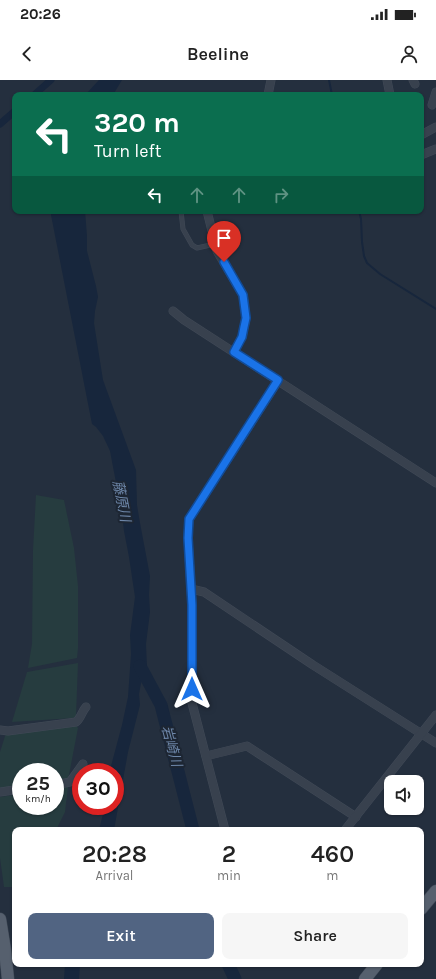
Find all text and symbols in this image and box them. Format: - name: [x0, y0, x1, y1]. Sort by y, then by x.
- text: 20:26: [20, 5, 61, 23]
- icon: back: [16, 43, 38, 65]
- text: Beeline: [187, 43, 249, 65]
- icon: person: [398, 43, 420, 65]
- text: 320 m: [94, 106, 180, 139]
- icon: left: [28, 108, 80, 160]
- text: Turn left: [94, 140, 162, 162]
- icon: left: [144, 184, 166, 206]
- icon: ahead: [186, 184, 208, 206]
- icon: ahead: [228, 184, 250, 206]
- icon: right: [270, 184, 292, 206]
- pin: [207, 221, 241, 262]
- icon: arrive: [213, 227, 235, 249]
- water label: 藤原川: [109, 479, 134, 525]
- position arrow: [171, 668, 213, 710]
- water label: 岩崎川: [158, 724, 186, 771]
- speed limit sign: 30: [72, 763, 124, 815]
- text: 25: [26, 772, 50, 795]
- map controls: [384, 775, 424, 815]
- button: sound: [384, 775, 424, 815]
- text: km/h: [25, 793, 51, 805]
- text: 20:28: [82, 840, 147, 868]
- text: 2: [222, 840, 236, 868]
- text: 460: [311, 840, 354, 868]
- text: Arrival: [95, 868, 134, 883]
- text: min: [217, 868, 241, 883]
- text: m: [326, 868, 339, 883]
- button: Exit: [28, 913, 214, 959]
- button: Share: [222, 913, 408, 959]

